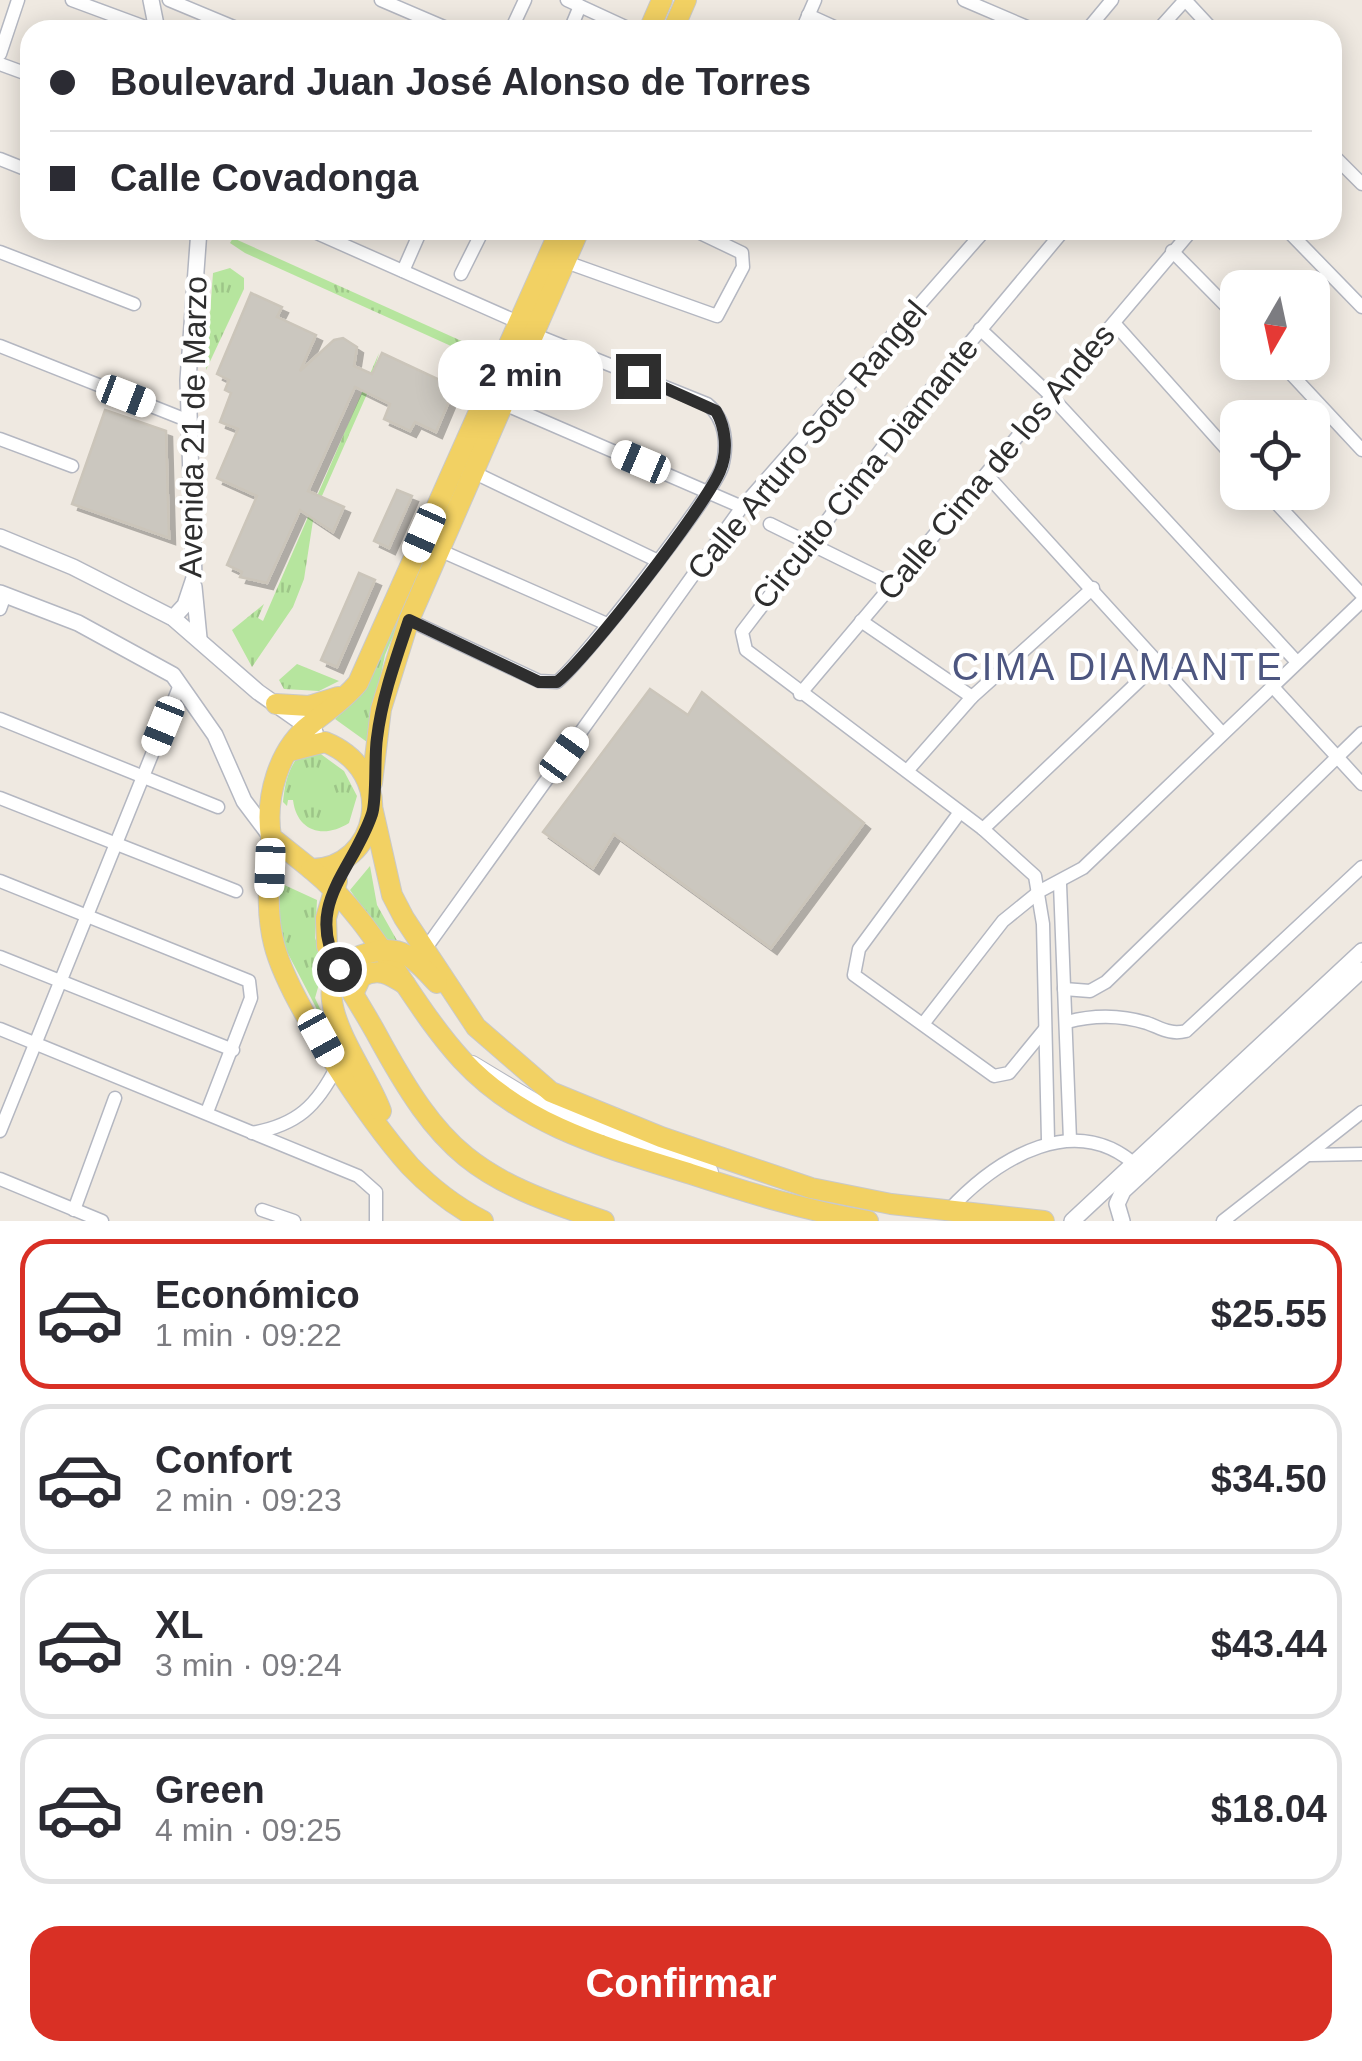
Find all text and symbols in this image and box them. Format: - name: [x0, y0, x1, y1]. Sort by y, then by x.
- text: Boulevard Juan José Alonso de Torres: [110, 61, 811, 103]
- text: Calle Covadonga: [110, 157, 418, 199]
- north arrow: [1220, 270, 1330, 380]
- map controls: [1220, 270, 1330, 510]
- street label: Avenida 21 de Marzo: [172, 276, 214, 578]
- street label: Calle Arturo Soto Rangel: [680, 294, 934, 586]
- street label: Calle Cima de los Andes: [870, 317, 1122, 607]
- street label: Circuito Cima Diamante: [745, 330, 985, 616]
- callout: 2 min: [438, 341, 603, 411]
- route end: [616, 354, 661, 399]
- text: 2 min: [479, 357, 562, 393]
- car: [93, 371, 159, 421]
- button: locate: [1220, 400, 1330, 510]
- car: [608, 436, 674, 488]
- car: [398, 499, 450, 567]
- district label: CIMA DIAMANTE: [952, 646, 1284, 688]
- car: [138, 693, 188, 759]
- car: [534, 722, 594, 788]
- car: [254, 837, 286, 899]
- route start: [317, 947, 362, 992]
- car: [293, 1004, 349, 1072]
- icon: car: [35, 1269, 125, 1359]
- text: Económico: [155, 1274, 360, 1316]
- text: $25.55: [1211, 1293, 1327, 1335]
- text: 1 min · 09:22: [155, 1317, 342, 1353]
- icon: car: [35, 1434, 125, 1524]
- text: Confort: [155, 1439, 292, 1481]
- text: $34.50: [1211, 1458, 1327, 1500]
- text: 2 min · 09:23: [155, 1482, 342, 1518]
- icon: car: [35, 1599, 125, 1689]
- text: XL: [155, 1604, 204, 1646]
- text: $43.44: [1211, 1623, 1327, 1665]
- text: 3 min · 09:24: [155, 1647, 342, 1683]
- icon: car: [35, 1764, 125, 1854]
- text: Green: [155, 1769, 265, 1811]
- text: $18.04: [1211, 1788, 1327, 1830]
- text: 4 min · 09:25: [155, 1812, 342, 1848]
- button: Confirmar: [30, 1926, 1332, 2041]

